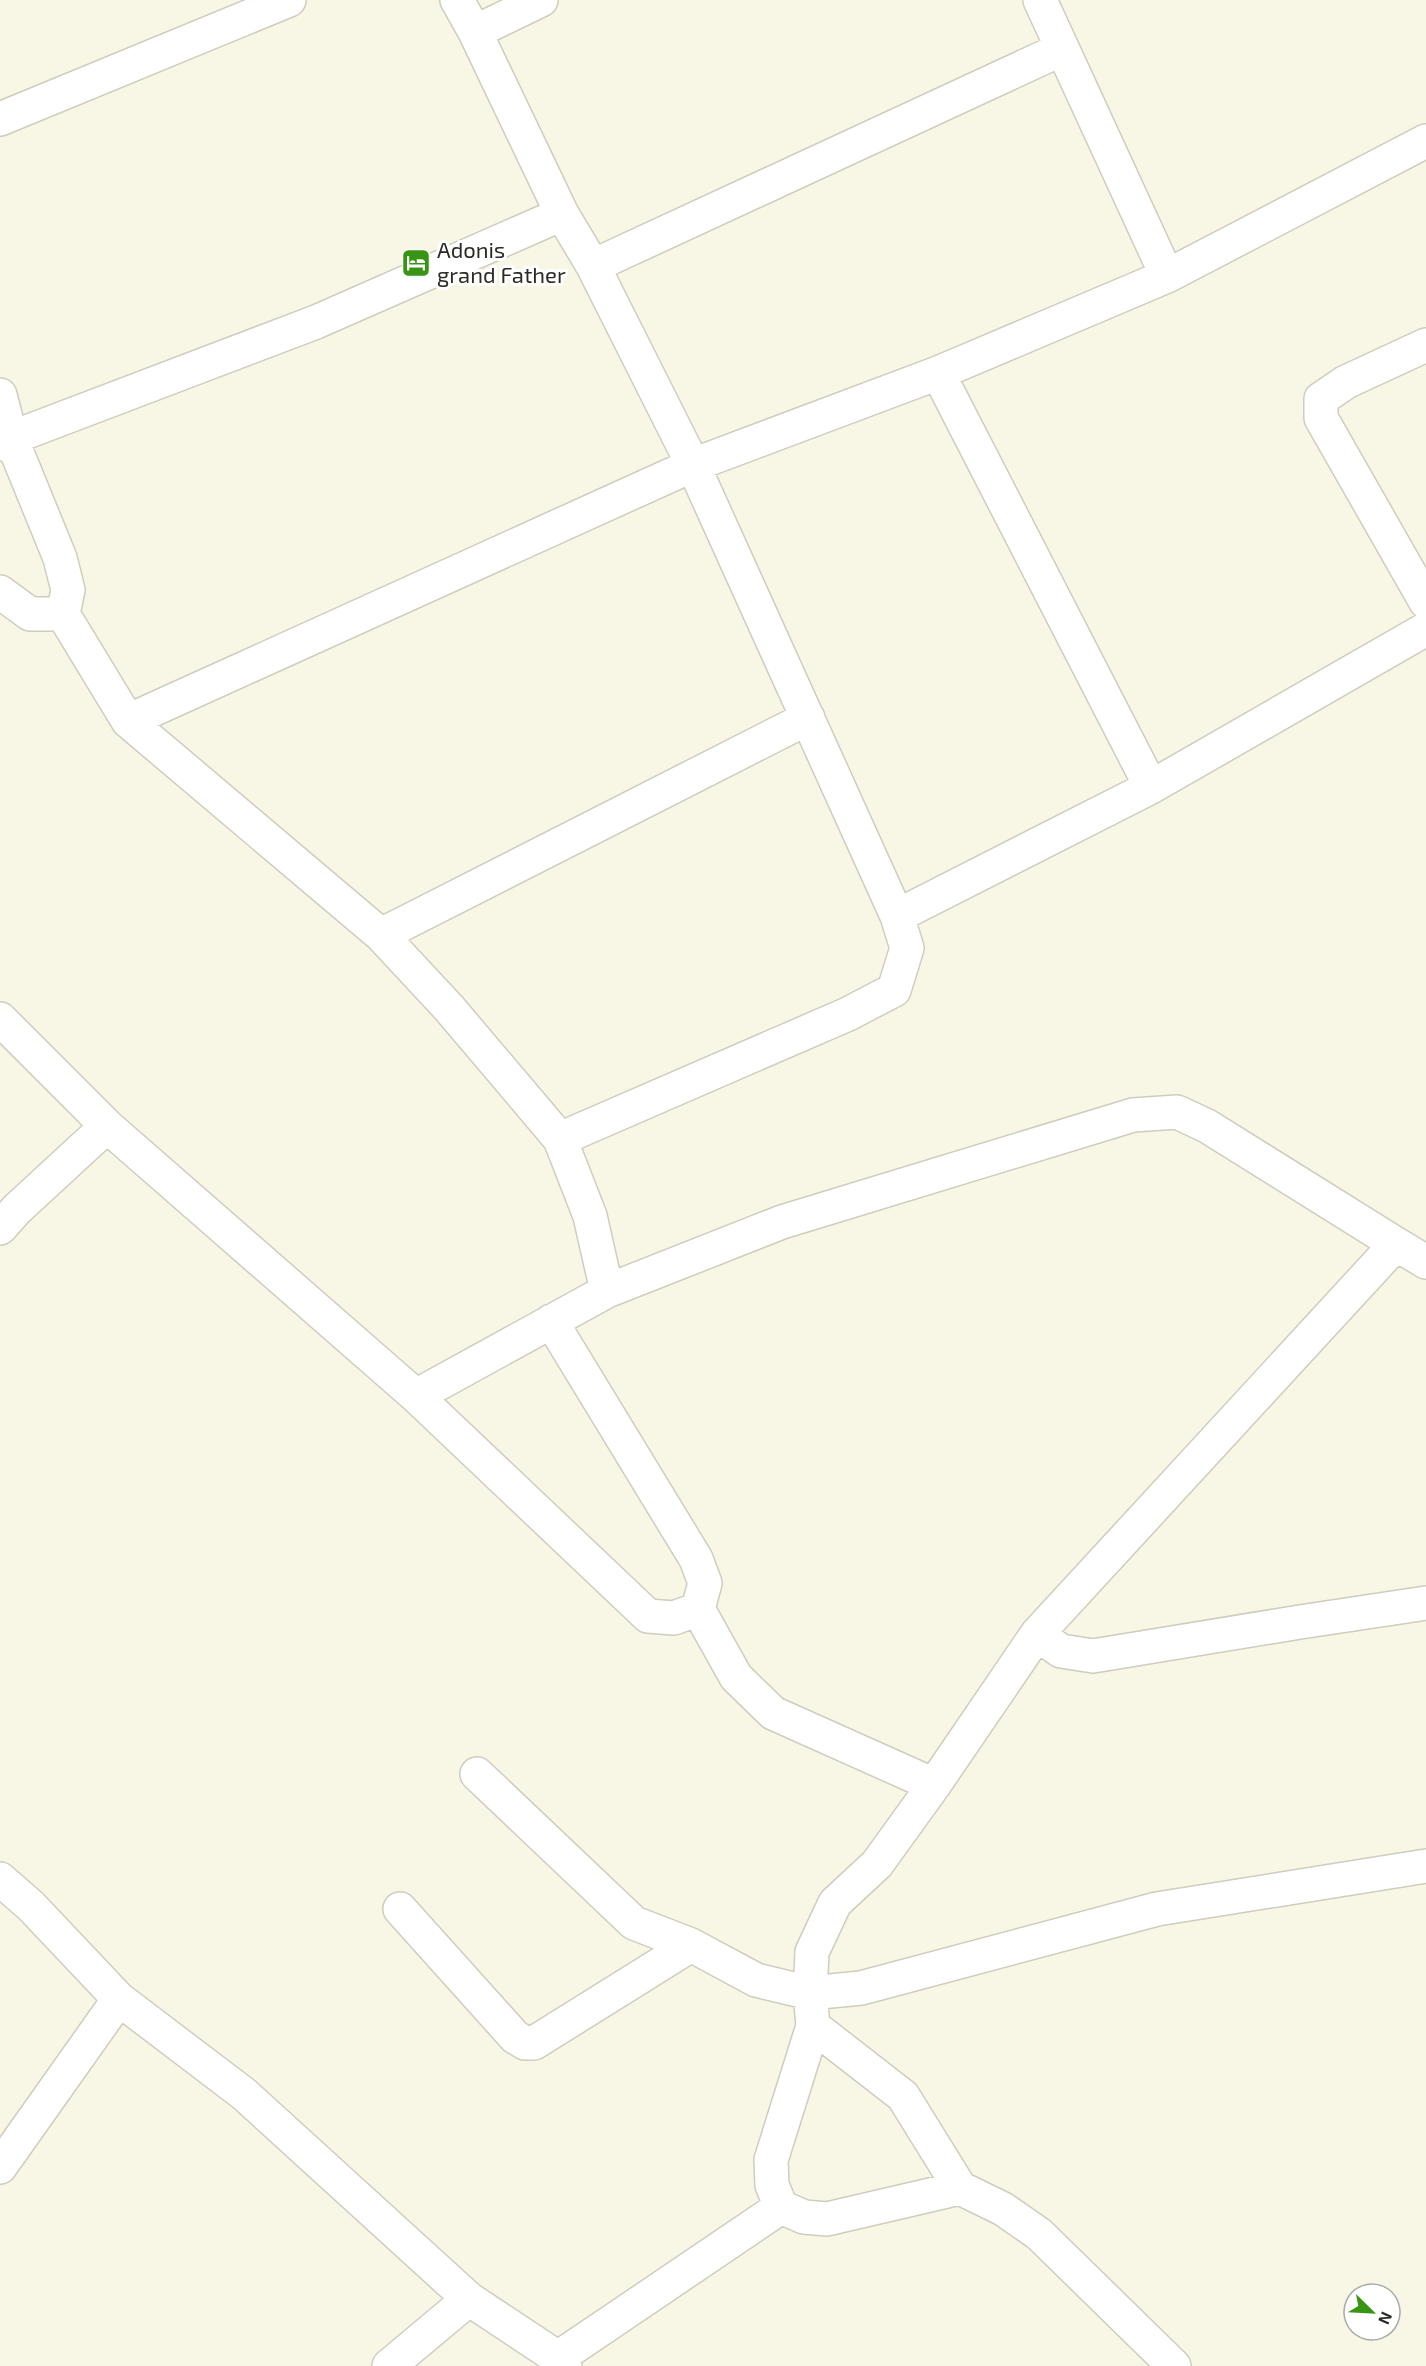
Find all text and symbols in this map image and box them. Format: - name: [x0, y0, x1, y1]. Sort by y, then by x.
- place label: Adonis grand Father: [437, 236, 566, 287]
- hotel icon: Adonis grand Father: [400, 247, 432, 279]
- north arrow: [1342, 2282, 1402, 2342]
- text: N: [1375, 2309, 1397, 2327]

